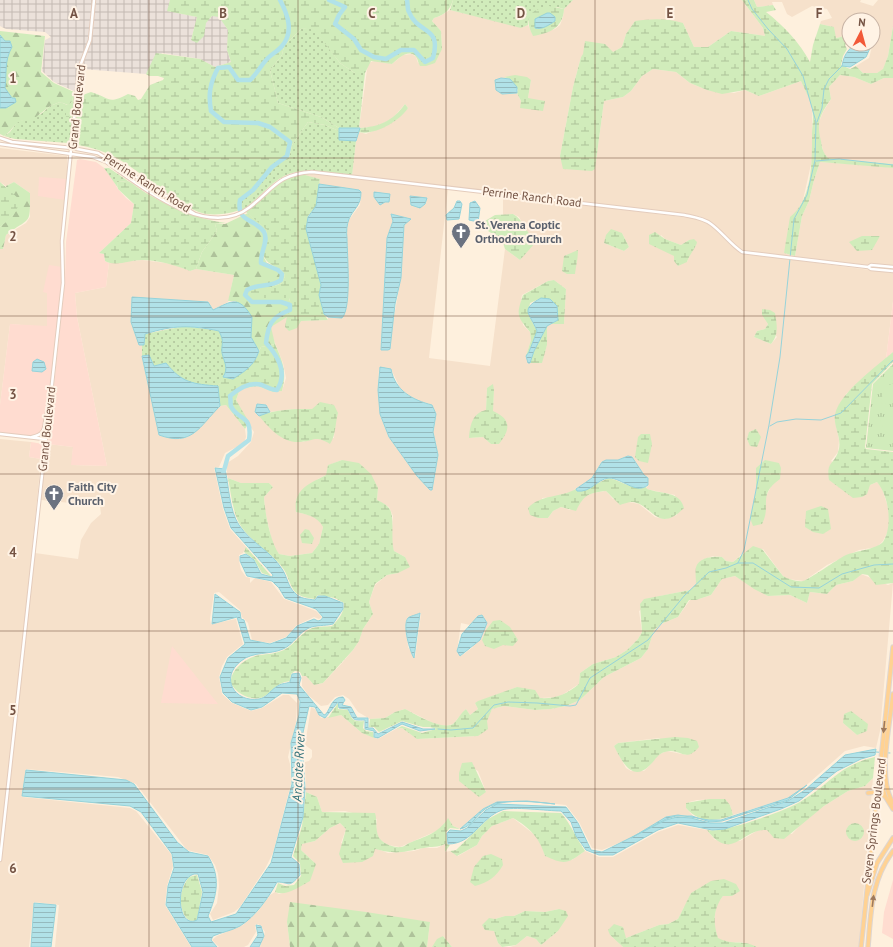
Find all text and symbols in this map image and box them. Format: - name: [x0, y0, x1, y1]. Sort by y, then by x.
- text: A: [70, 5, 78, 22]
- text: B: [219, 5, 227, 22]
- text: C: [368, 5, 376, 22]
- text: D: [517, 5, 525, 22]
- text: E: [667, 5, 674, 22]
- text: F: [816, 5, 823, 22]
- north arrow: [841, 12, 881, 52]
- text: N: [858, 15, 866, 29]
- street label: Grand Boulevard: [65, 64, 88, 150]
- text: 1: [9, 70, 17, 87]
- street label: Perrine Ranch Road: [101, 150, 194, 215]
- street label: Perrine Ranch Road: [482, 183, 582, 210]
- place label: St. Verena Coptic Orthodox Church: [475, 217, 562, 246]
- church icon: St. Verena Coptic Orthodox Church: [450, 221, 472, 249]
- text: 2: [9, 228, 17, 245]
- text: 3: [9, 386, 17, 403]
- street label: Grand Boulevard: [35, 386, 58, 472]
- place label: Faith City Church: [68, 479, 117, 508]
- church icon: Faith City Church: [43, 483, 65, 511]
- text: 4: [9, 544, 17, 561]
- text: 5: [9, 702, 17, 719]
- one-way arrow: [881, 721, 888, 733]
- water label: Anclote River: [288, 731, 309, 803]
- street label: Seven Springs Boulevard: [858, 757, 889, 885]
- text: 6: [9, 860, 17, 877]
- one-way arrow: [869, 895, 876, 907]

